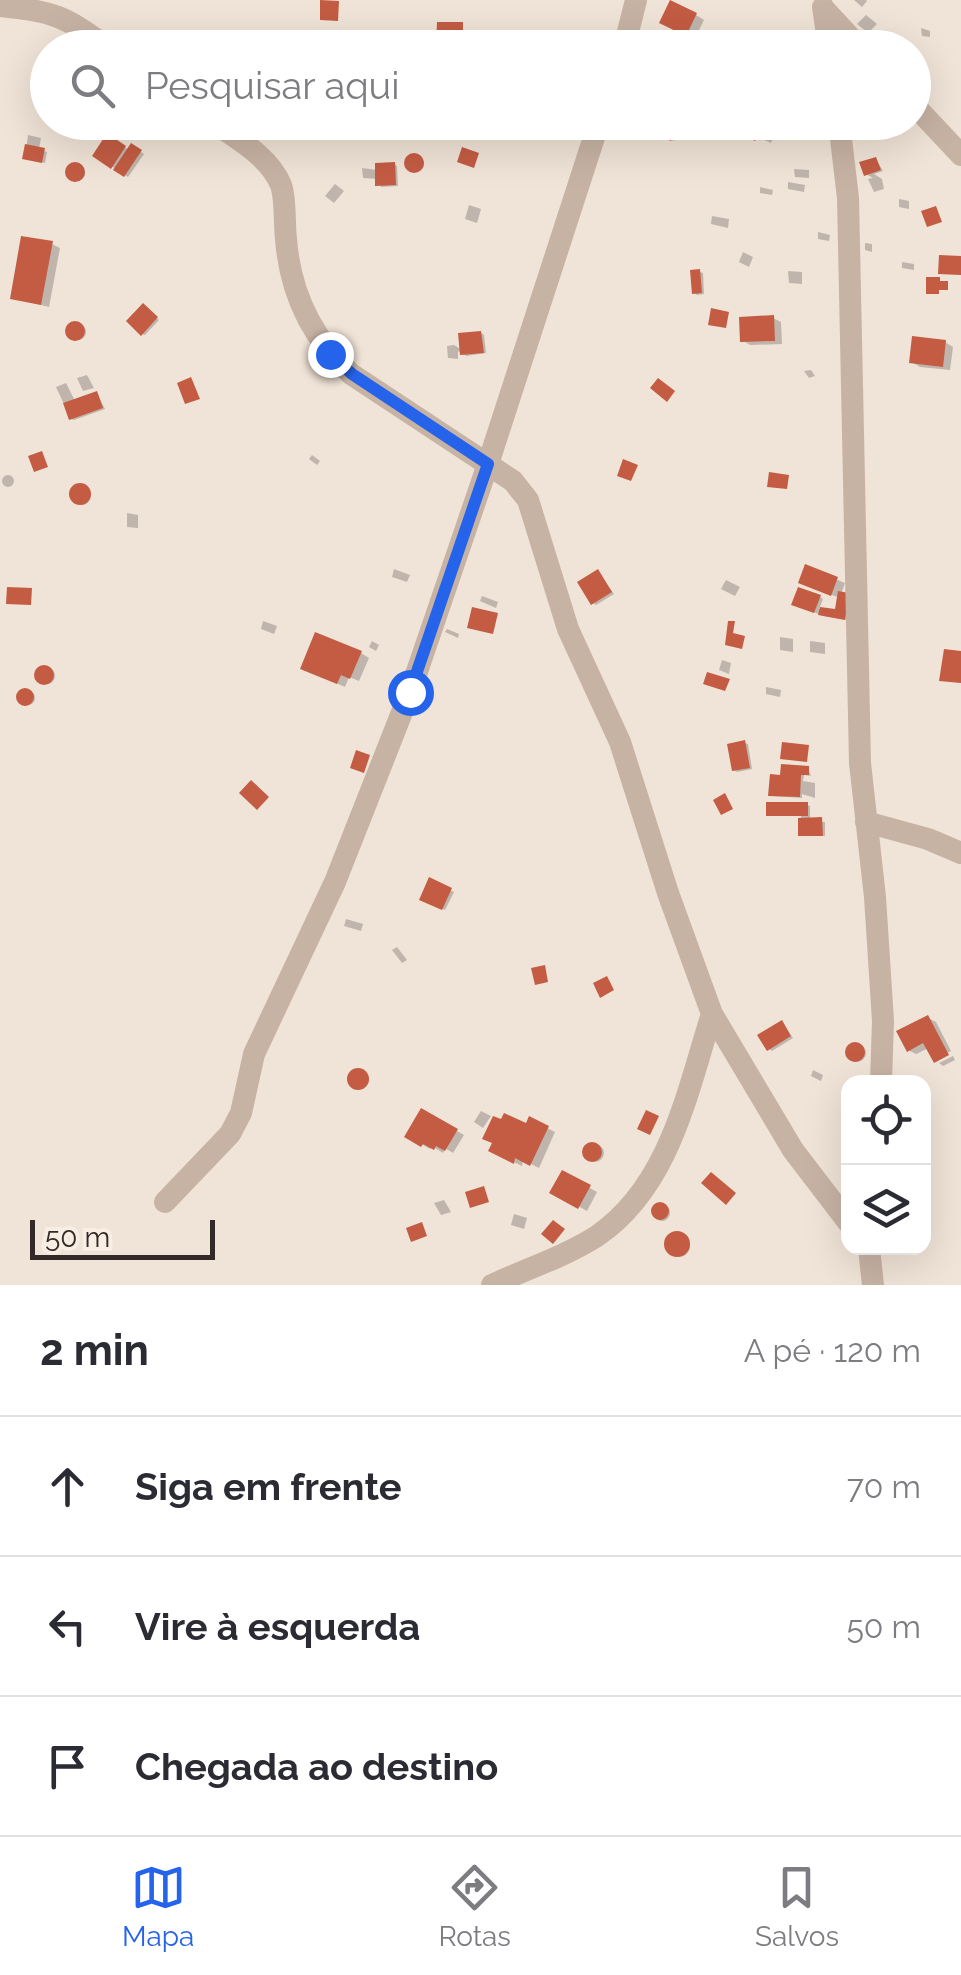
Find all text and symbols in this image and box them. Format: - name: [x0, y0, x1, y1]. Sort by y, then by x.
- search box: [30, 30, 931, 140]
- icon: search: [65, 58, 120, 113]
- text: Pesquisar aqui: [145, 63, 399, 108]
- route end: [308, 332, 354, 378]
- route start: [388, 670, 434, 716]
- map controls: [841, 1075, 931, 1255]
- button: locate: [841, 1075, 931, 1165]
- button: layers: [841, 1165, 931, 1255]
- scale bar: [30, 1215, 215, 1260]
- text: 50 m: [45, 1221, 110, 1254]
- text: 2 min: [40, 1326, 149, 1375]
- text: A pé · 120 m: [744, 1332, 921, 1369]
- icon: ahead: [40, 1459, 95, 1514]
- text: Siga em frente: [135, 1464, 402, 1509]
- text: 70 m: [847, 1468, 921, 1505]
- icon: left: [40, 1599, 95, 1654]
- text: Vire à esquerda: [135, 1604, 420, 1649]
- text: 50 m: [846, 1608, 921, 1645]
- icon: arrive: [40, 1739, 95, 1794]
- text: Chegada ao destino: [135, 1744, 498, 1789]
- tab: Mapa: [122, 1860, 194, 1953]
- tab: Rotas: [438, 1860, 511, 1953]
- tab: Salvos: [755, 1860, 839, 1953]

